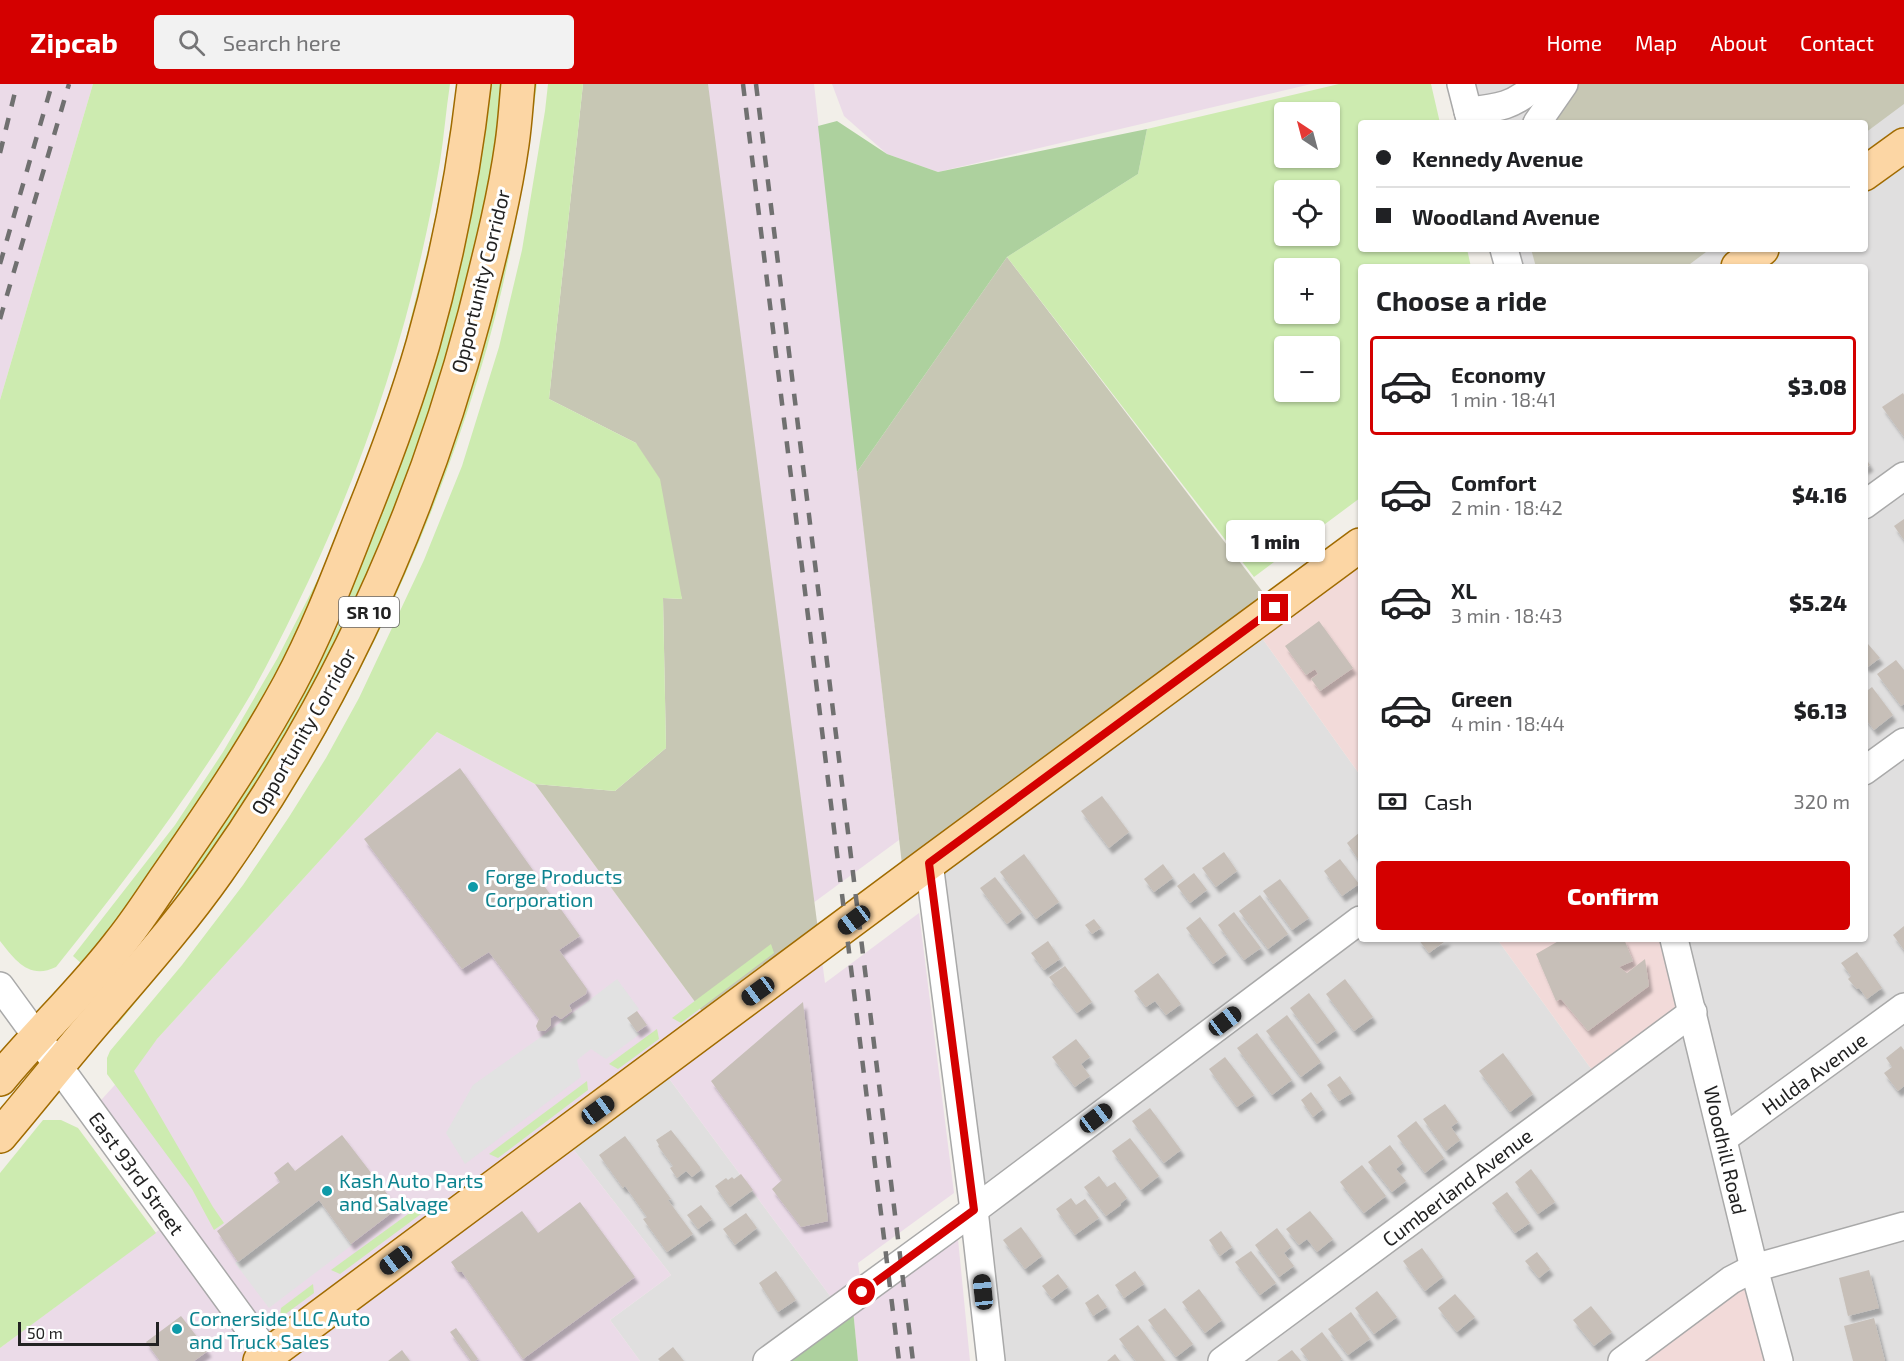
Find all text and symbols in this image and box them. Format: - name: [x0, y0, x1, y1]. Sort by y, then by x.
- search box: [154, 15, 574, 69]
- text: Zipcab: [30, 25, 118, 59]
- icon: search: [175, 26, 208, 59]
- text: Search here: [223, 29, 341, 55]
- text: Home: [1546, 30, 1602, 55]
- text: Map: [1635, 30, 1677, 55]
- text: About: [1710, 30, 1767, 55]
- text: Contact: [1800, 30, 1874, 55]
- north arrow: [1274, 102, 1340, 168]
- map controls: [1274, 102, 1340, 402]
- text: Kennedy Avenue: [1412, 145, 1583, 171]
- button: locate: [1274, 180, 1340, 246]
- street label: Opportunity Corridor: [446, 187, 514, 375]
- text: Woodland Avenue: [1412, 203, 1600, 229]
- button: +: [1274, 258, 1340, 324]
- text: Choose a ride: [1376, 284, 1547, 316]
- button: −: [1274, 336, 1340, 402]
- icon: car: [1379, 359, 1433, 413]
- text: Economy: [1451, 361, 1546, 387]
- text: $3.08: [1788, 373, 1847, 399]
- text: 1 min · 18:41: [1451, 387, 1556, 411]
- icon: car: [1379, 467, 1433, 521]
- text: Comfort: [1451, 469, 1536, 495]
- text: $4.16: [1792, 481, 1847, 507]
- text: 2 min · 18:42: [1451, 495, 1563, 519]
- callout: 1 min: [1226, 521, 1324, 563]
- text: 1 min: [1251, 529, 1300, 553]
- icon: car: [1379, 575, 1433, 629]
- text: XL: [1451, 577, 1477, 603]
- text: $5.24: [1789, 589, 1847, 615]
- route end: [1261, 594, 1288, 621]
- road number: SR 10: [339, 597, 399, 627]
- text: 3 min · 18:43: [1451, 603, 1563, 627]
- street label: Opportunity Corridor: [246, 643, 360, 819]
- icon: car: [1379, 683, 1433, 737]
- text: Green: [1451, 685, 1513, 711]
- text: $6.13: [1794, 697, 1847, 723]
- text: 4 min · 18:44: [1451, 711, 1565, 735]
- icon: cash: [1376, 785, 1409, 818]
- text: Cash: [1424, 788, 1473, 814]
- text: 320 m: [1794, 789, 1850, 813]
- button: Confirm: [1376, 861, 1850, 930]
- place label: Forge Products Corporation: [485, 864, 622, 911]
- marker: Forge Products Corporation: [466, 880, 480, 894]
- car: [834, 902, 874, 938]
- car: [738, 973, 778, 1009]
- car: [1205, 1003, 1245, 1039]
- street label: Hulda Avenue: [1757, 1027, 1871, 1119]
- street label: Woodhill Road: [1700, 1083, 1752, 1217]
- car: [578, 1092, 618, 1128]
- car: [1076, 1100, 1116, 1136]
- street label: East 93rd Street: [84, 1107, 190, 1240]
- street label: Cumberland Avenue: [1377, 1123, 1537, 1251]
- place label: Kash Auto Parts and Salvage: [339, 1168, 483, 1215]
- marker: Kash Auto Parts and Salvage: [320, 1184, 334, 1198]
- car: [376, 1242, 416, 1278]
- car: [972, 1273, 994, 1311]
- route start: [848, 1278, 875, 1305]
- place label: Cornerside LLC Auto and Truck Sales: [189, 1306, 370, 1353]
- scale bar: [18, 1319, 159, 1346]
- marker: Cornerside LLC Auto and Truck Sales: [170, 1322, 184, 1336]
- text: 50 m: [27, 1323, 63, 1342]

